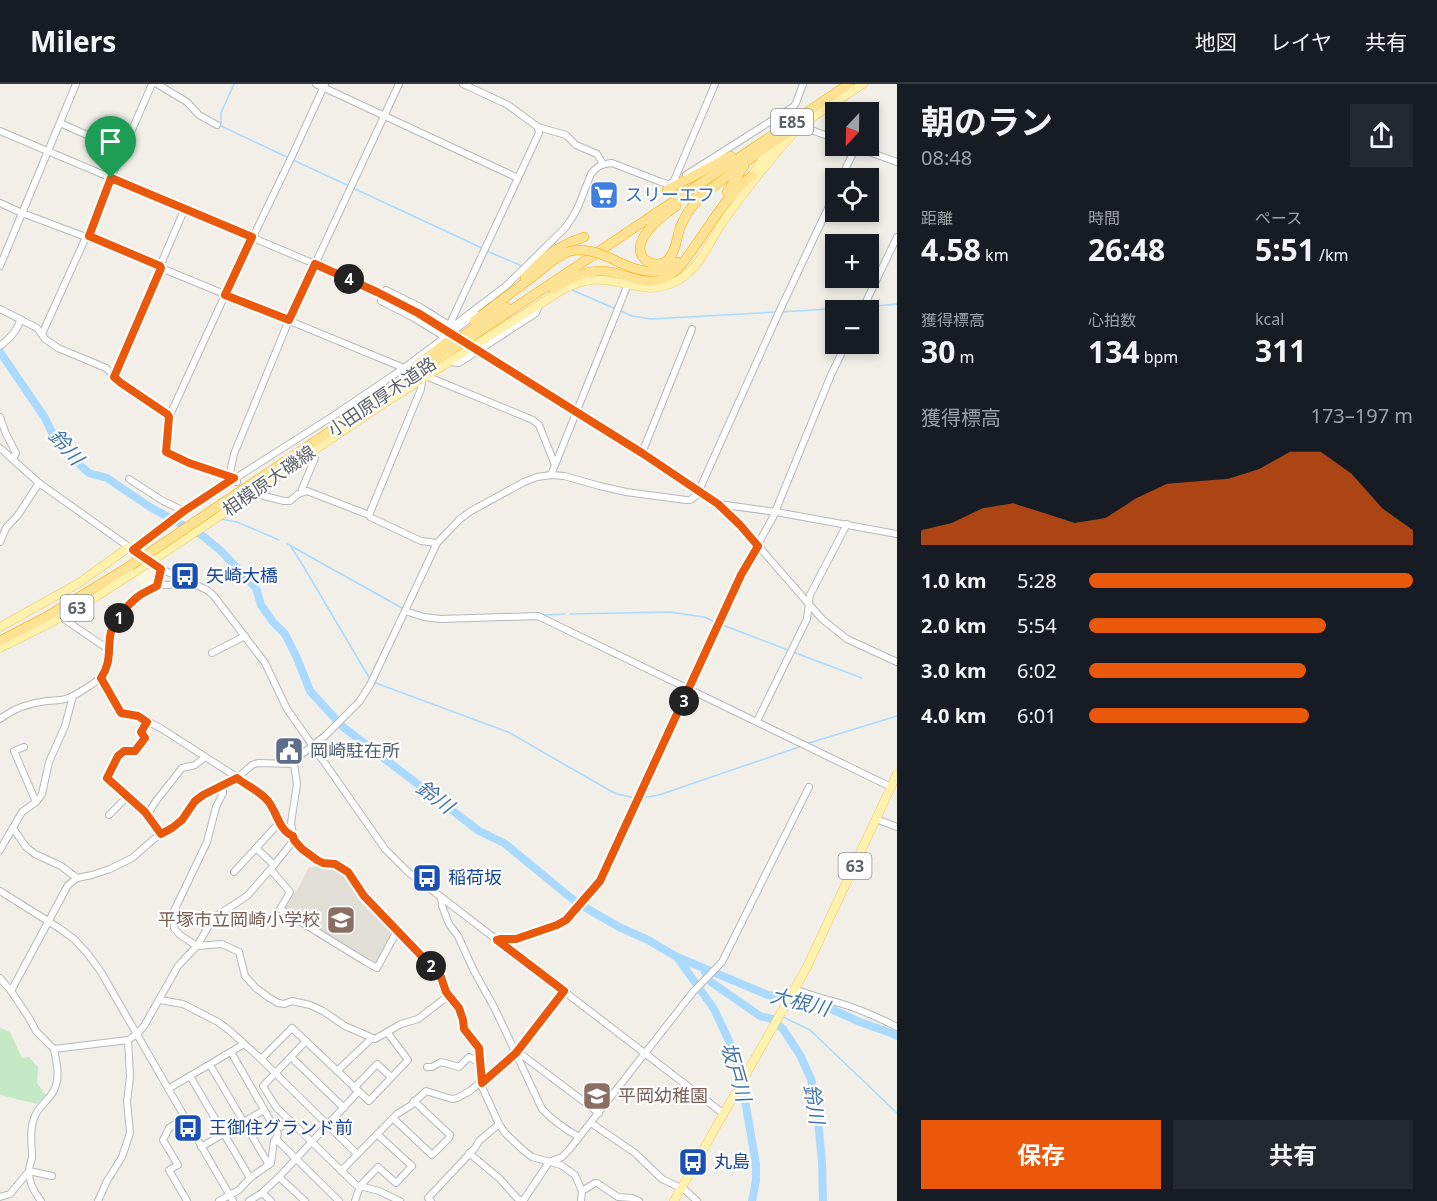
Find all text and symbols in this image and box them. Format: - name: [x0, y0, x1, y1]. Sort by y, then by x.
- text: Milers: [30, 22, 116, 60]
- text: 地図: [1195, 28, 1237, 56]
- text: レイヤ: [1270, 28, 1332, 56]
- text: 共有: [1365, 28, 1407, 56]
- text: 朝のラン: [921, 99, 1053, 144]
- north arrow: [825, 102, 879, 156]
- map controls: [825, 102, 879, 354]
- button: share: [1350, 104, 1413, 167]
- road number: E85: [771, 109, 813, 135]
- pin: [85, 116, 136, 178]
- icon: arrive: [94, 125, 127, 158]
- text: 08:48: [921, 144, 972, 171]
- button: locate: [825, 168, 879, 222]
- supermarket icon: スリーエフ: [588, 179, 620, 211]
- place label: スリーエフ: [625, 182, 715, 206]
- text: 距離: [921, 207, 953, 229]
- text: 時間: [1088, 207, 1120, 229]
- text: ペース: [1255, 207, 1302, 229]
- text: 4.58: [921, 229, 981, 270]
- text: 26:48: [1088, 229, 1165, 270]
- text: 5:51: [1255, 229, 1315, 270]
- button: +: [825, 234, 879, 288]
- text: km: [981, 244, 1009, 266]
- text: /km: [1315, 244, 1349, 266]
- pin: 4: [334, 264, 364, 294]
- text: 4: [344, 268, 354, 290]
- button: −: [825, 300, 879, 354]
- text: kcal: [1255, 308, 1284, 330]
- text: 獲得標高: [921, 309, 985, 331]
- text: 心拍数: [1088, 309, 1136, 331]
- text: 311: [1255, 330, 1306, 371]
- text: 30: [921, 331, 955, 372]
- text: 134: [1088, 331, 1139, 372]
- text: m: [955, 346, 974, 368]
- text: bpm: [1139, 346, 1178, 368]
- street label: 小田原厚木道路: [323, 351, 440, 441]
- text: 173–197 m: [1310, 402, 1413, 429]
- text: 獲得標高: [921, 404, 1001, 431]
- water label: 鈴川: [43, 423, 91, 472]
- street label: 相模原大磯線: [217, 439, 320, 521]
- bus stop icon: 矢崎大橋: [169, 560, 201, 592]
- place label: 矢崎大橋: [206, 563, 278, 587]
- text: 1.0 km: [921, 567, 987, 594]
- text: 5:28: [1017, 567, 1057, 594]
- road number: 63: [60, 595, 94, 621]
- pin: 1: [104, 603, 134, 633]
- text: 1: [114, 607, 124, 629]
- text: 2.0 km: [921, 612, 987, 639]
- text: 5:54: [1017, 612, 1057, 639]
- text: 3.0 km: [921, 657, 987, 684]
- text: 6:02: [1017, 657, 1057, 684]
- pin: 3: [669, 686, 699, 716]
- text: 3: [679, 690, 689, 712]
- text: 4.0 km: [921, 702, 987, 729]
- text: 6:01: [1017, 702, 1057, 729]
- public building icon: 岡崎駐在所: [273, 735, 305, 767]
- place label: 岡崎駐在所: [310, 738, 400, 762]
- water label: 鈴川: [411, 774, 461, 821]
- road number: 63: [838, 853, 872, 879]
- bus stop icon: 稲荷坂: [411, 862, 443, 894]
- place label: 稲荷坂: [448, 865, 502, 889]
- school or university icon: 平塚市立岡崎小学校: [325, 904, 357, 936]
- place label: 平塚市立岡崎小学校: [158, 907, 320, 931]
- pin: 2: [416, 951, 446, 981]
- text: 2: [426, 955, 436, 977]
- water label: 大根川: [768, 981, 834, 1022]
- water label: 坂戸川: [715, 1039, 758, 1106]
- school or university icon: 平岡幼稚園: [581, 1080, 613, 1112]
- water label: 鈴川: [798, 1082, 832, 1128]
- place label: 平岡幼稚園: [618, 1083, 708, 1107]
- bus stop icon: 王御住グランド前: [172, 1112, 204, 1144]
- place label: 王御住グランド前: [209, 1115, 353, 1139]
- button: 保存: [921, 1120, 1161, 1189]
- button: 共有: [1173, 1120, 1413, 1189]
- bus stop icon: 丸島: [677, 1146, 709, 1178]
- place label: 丸島: [714, 1149, 750, 1173]

